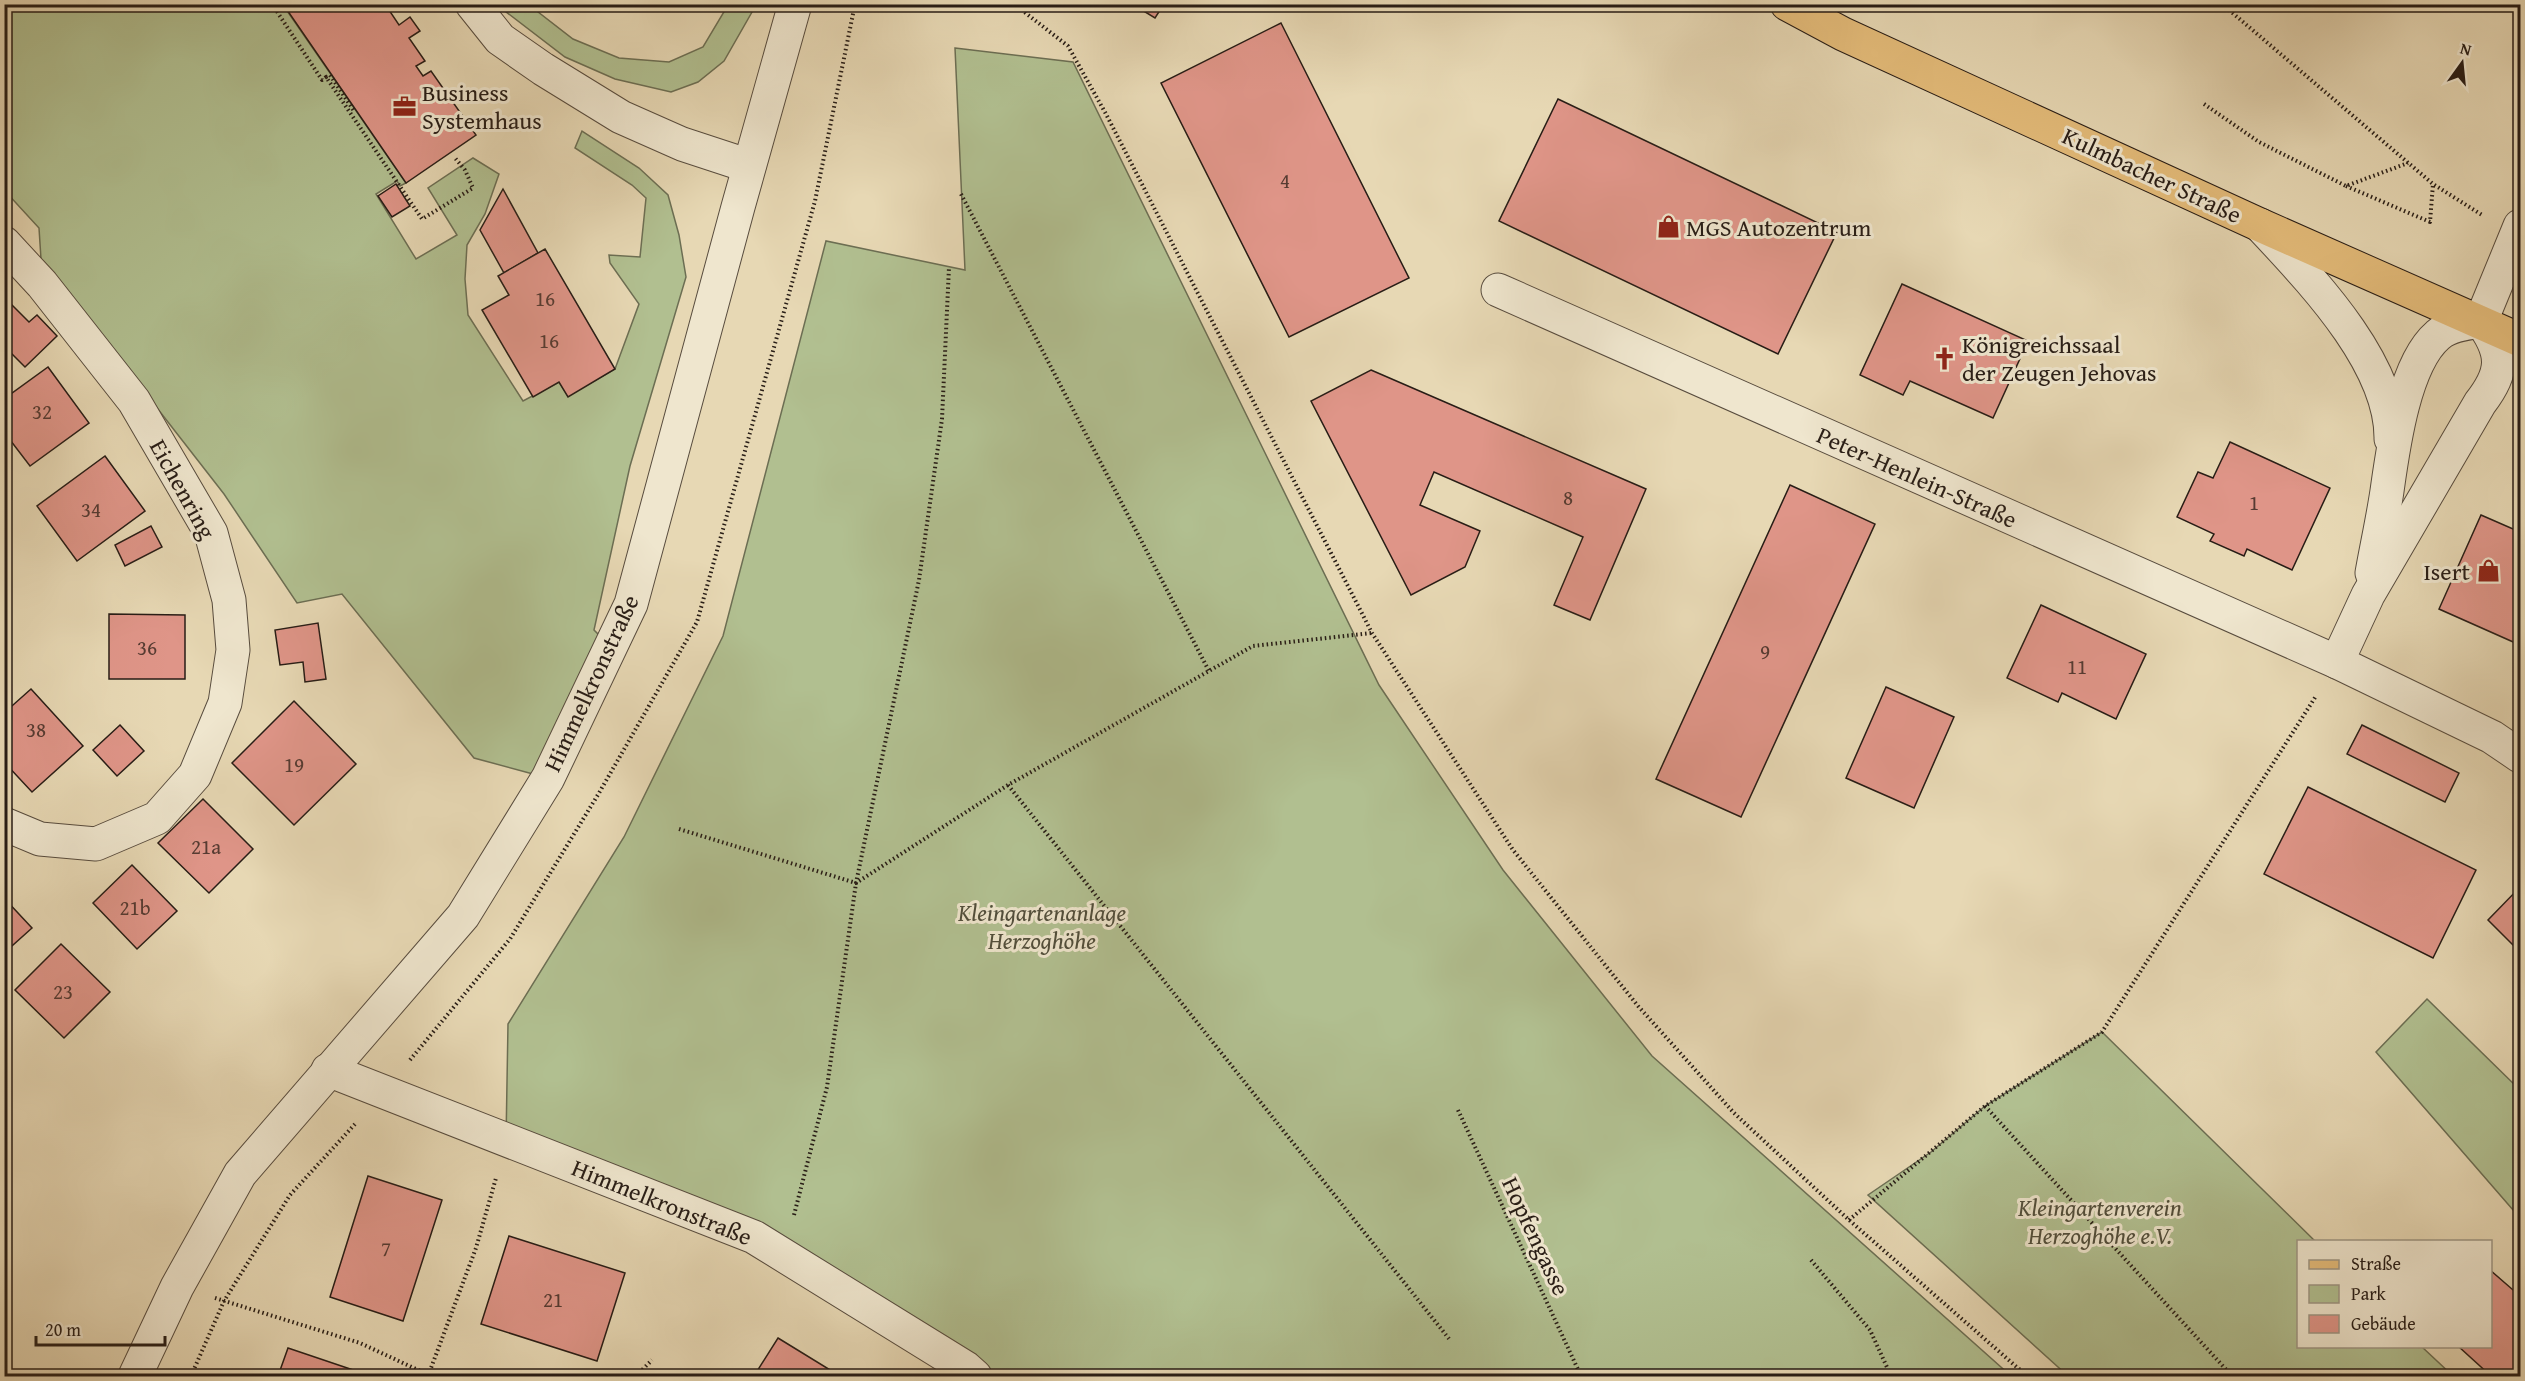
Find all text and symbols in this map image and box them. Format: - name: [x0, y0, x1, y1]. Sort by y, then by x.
- north arrow: [2432, 33, 2492, 93]
- text: N: [2458, 36, 2474, 62]
- place label: Business Systemhaus: [422, 75, 542, 138]
- office icon: Business Systemhaus: [391, 93, 417, 119]
- street label: Kulmbacher Straße: [2057, 118, 2247, 232]
- house number: 4: [1280, 165, 1290, 196]
- place label: MGS Autozentrum: [1686, 210, 1872, 245]
- shop icon: MGS Autozentrum: [1655, 214, 1681, 240]
- house number: 16: [535, 283, 555, 314]
- house number: 16: [539, 325, 559, 356]
- place label: Königreichssaal der Zeugen Jehovas: [1962, 327, 2157, 390]
- church icon: Königreichssaal der Zeugen Jehovas: [1931, 345, 1957, 371]
- house number: 32: [32, 396, 52, 427]
- street label: Peter-Henlein-Straße: [1811, 417, 2023, 537]
- street label: Eichenring: [141, 433, 225, 545]
- house number: 8: [1563, 482, 1573, 513]
- house number: 1: [2249, 487, 2259, 518]
- house number: 34: [81, 494, 101, 525]
- place label: Isert: [2423, 554, 2471, 589]
- shop icon: Isert: [2475, 558, 2501, 584]
- street label: Himmelkronstraße: [535, 589, 647, 777]
- house number: 36: [137, 632, 157, 663]
- house number: 9: [1760, 636, 1770, 667]
- house number: 11: [2067, 651, 2087, 682]
- house number: 38: [26, 714, 46, 745]
- house number: 19: [284, 749, 304, 780]
- house number: 21a: [191, 831, 221, 862]
- house number: 21b: [119, 892, 151, 923]
- park label: Kleingartenanlage Herzoghöhe: [957, 895, 1126, 958]
- house number: 23: [53, 976, 73, 1007]
- street label: Himmelkronstraße: [567, 1150, 757, 1254]
- street label: Hopfengasse: [1493, 1171, 1579, 1301]
- park label: Kleingartenverein Herzoghöhe e.V.: [2017, 1190, 2182, 1253]
- house number: 7: [381, 1233, 391, 1264]
- legend: [2297, 1240, 2492, 1348]
- text: Straße: [2351, 1250, 2401, 1277]
- text: Park: [2351, 1280, 2387, 1307]
- house number: 21: [543, 1284, 563, 1315]
- scale bar: [36, 1309, 165, 1347]
- text: Gebäude: [2351, 1310, 2416, 1337]
- text: 20 m: [45, 1316, 81, 1343]

